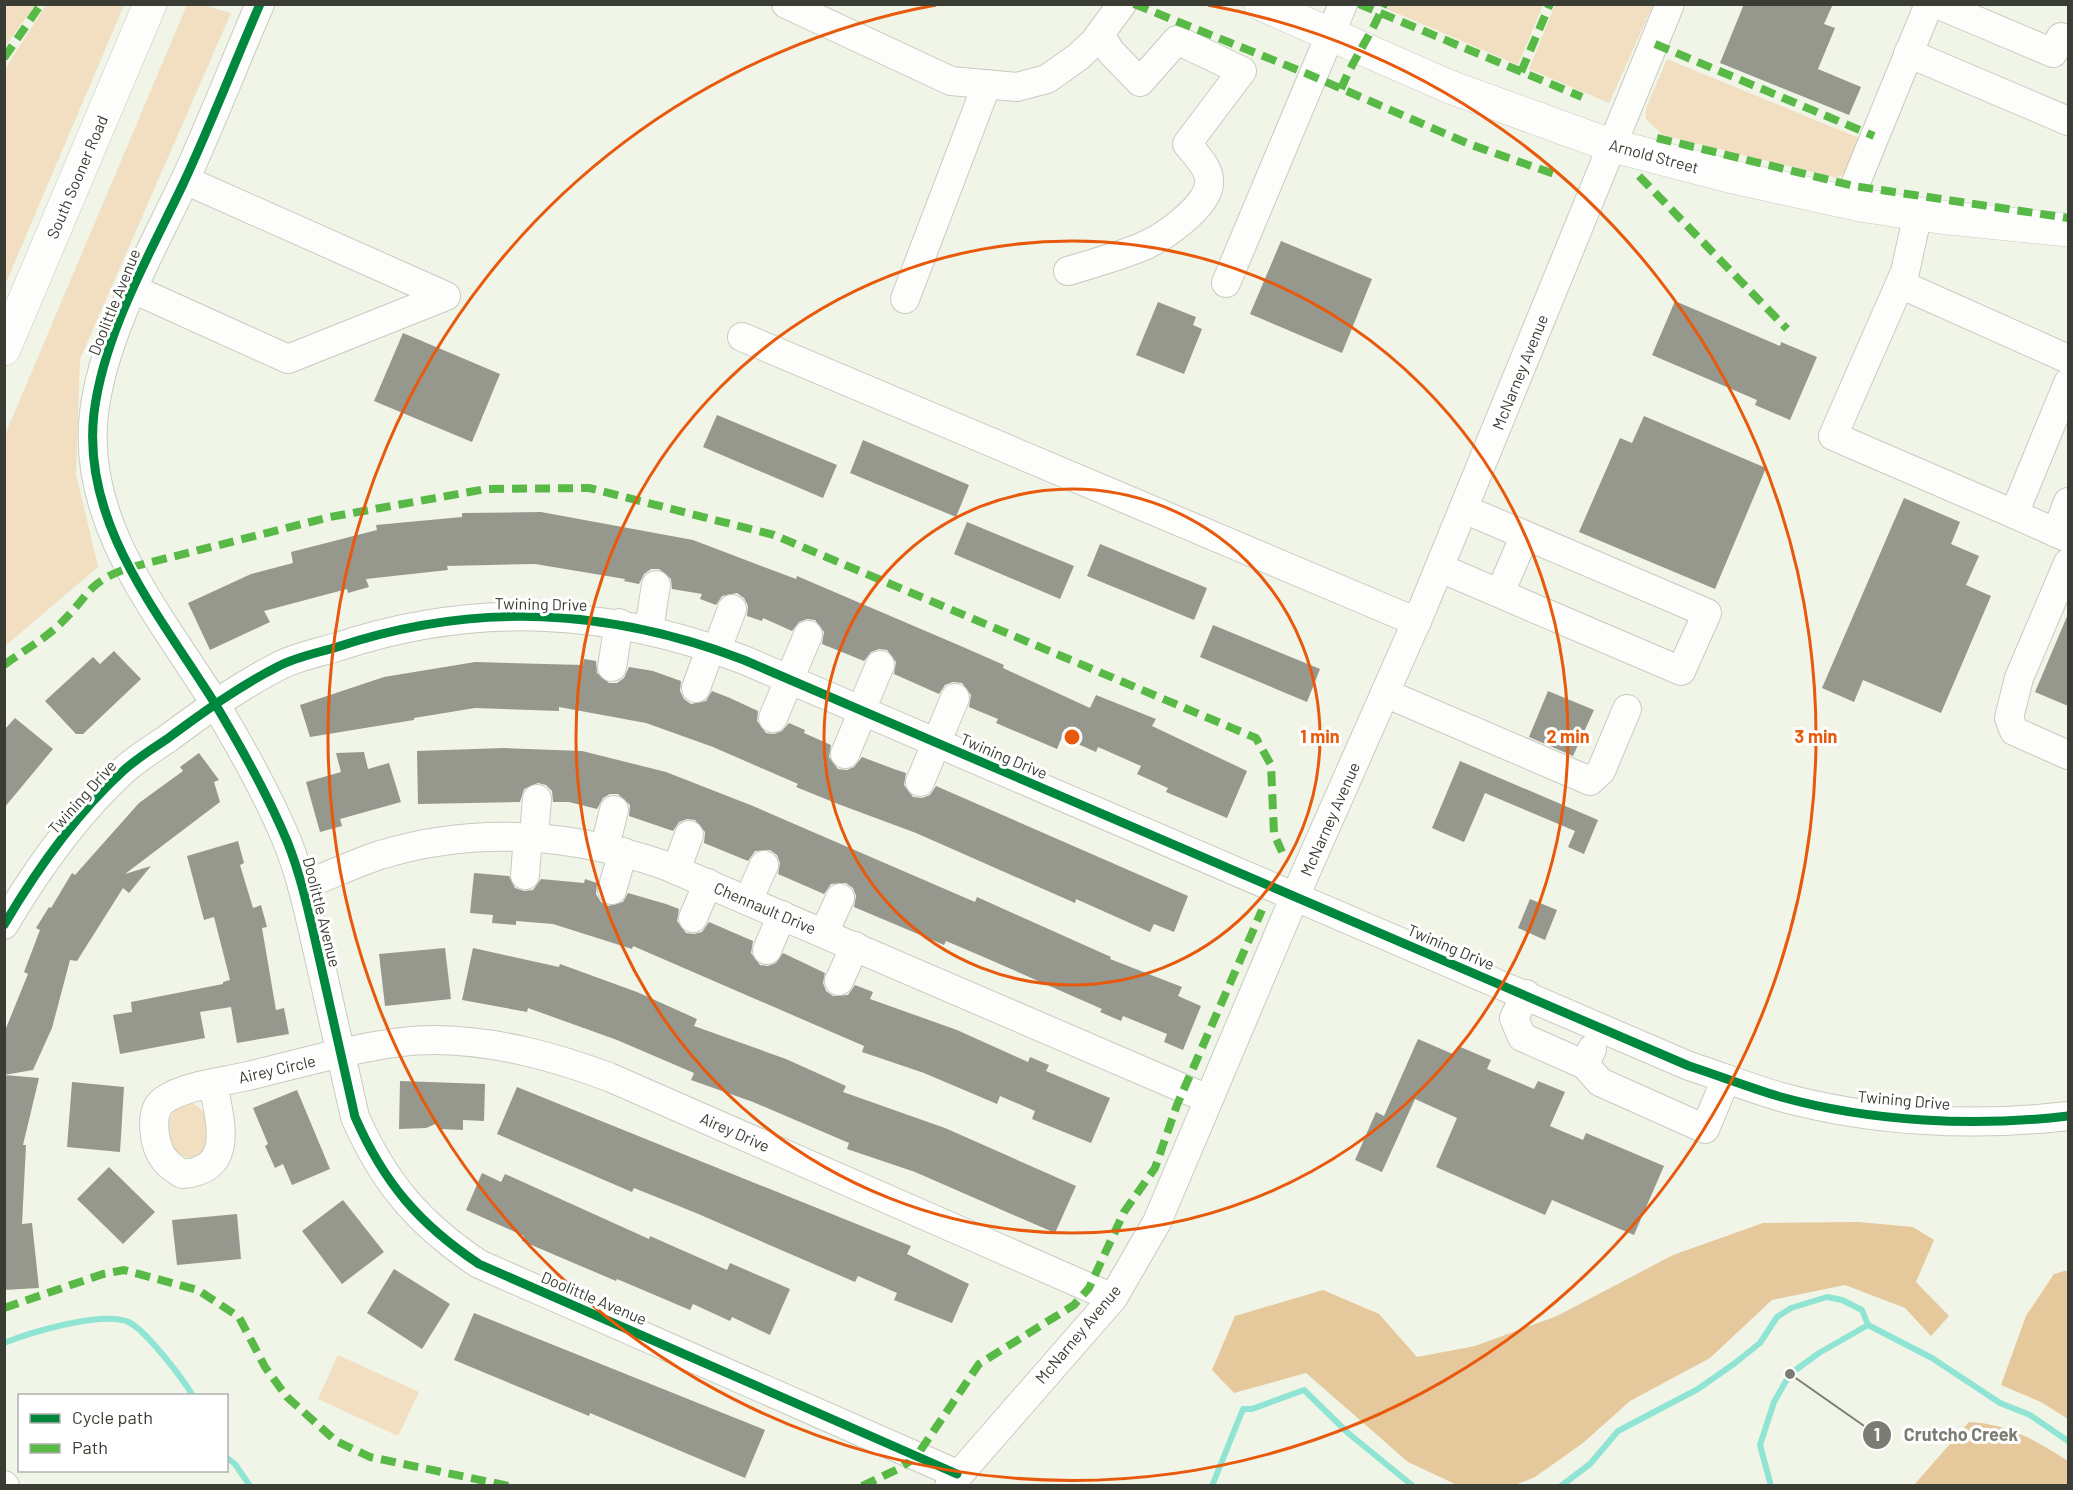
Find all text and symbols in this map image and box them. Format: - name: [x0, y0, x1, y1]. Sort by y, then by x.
- street label: South Sooner Road: [42, 112, 111, 242]
- street label: Arnold Street: [1607, 134, 1701, 177]
- street label: Doolittle Avenue: [84, 246, 144, 358]
- street label: McNarney Avenue: [1488, 311, 1551, 432]
- street label: Twining Drive: [494, 593, 588, 614]
- text: 1 min: [1300, 725, 1340, 747]
- text: 2 min: [1546, 725, 1590, 747]
- text: 3 min: [1795, 725, 1837, 747]
- centre of rings: [1062, 727, 1082, 747]
- street label: Twining Drive: [958, 729, 1051, 782]
- street label: Twining Drive: [43, 756, 120, 838]
- street label: McNarney Avenue: [1296, 759, 1363, 879]
- street label: Doolittle Avenue: [300, 855, 345, 969]
- street label: Chennault Drive: [711, 877, 819, 938]
- street label: Twining Drive: [1405, 920, 1498, 973]
- street label: Airey Circle: [237, 1050, 317, 1087]
- street label: Twining Drive: [1857, 1086, 1951, 1113]
- street label: Airey Drive: [697, 1108, 773, 1155]
- street label: Doolittle Avenue: [538, 1267, 650, 1328]
- street label: McNarney Avenue: [1031, 1281, 1124, 1387]
- legend: [18, 1394, 228, 1472]
- text: Cycle path: [72, 1406, 153, 1428]
- callout: Crutcho Creek: [1862, 1417, 2031, 1453]
- text: 1: [1874, 1423, 1880, 1445]
- text: Crutcho Creek: [1904, 1423, 2019, 1445]
- text: Path: [72, 1436, 108, 1458]

